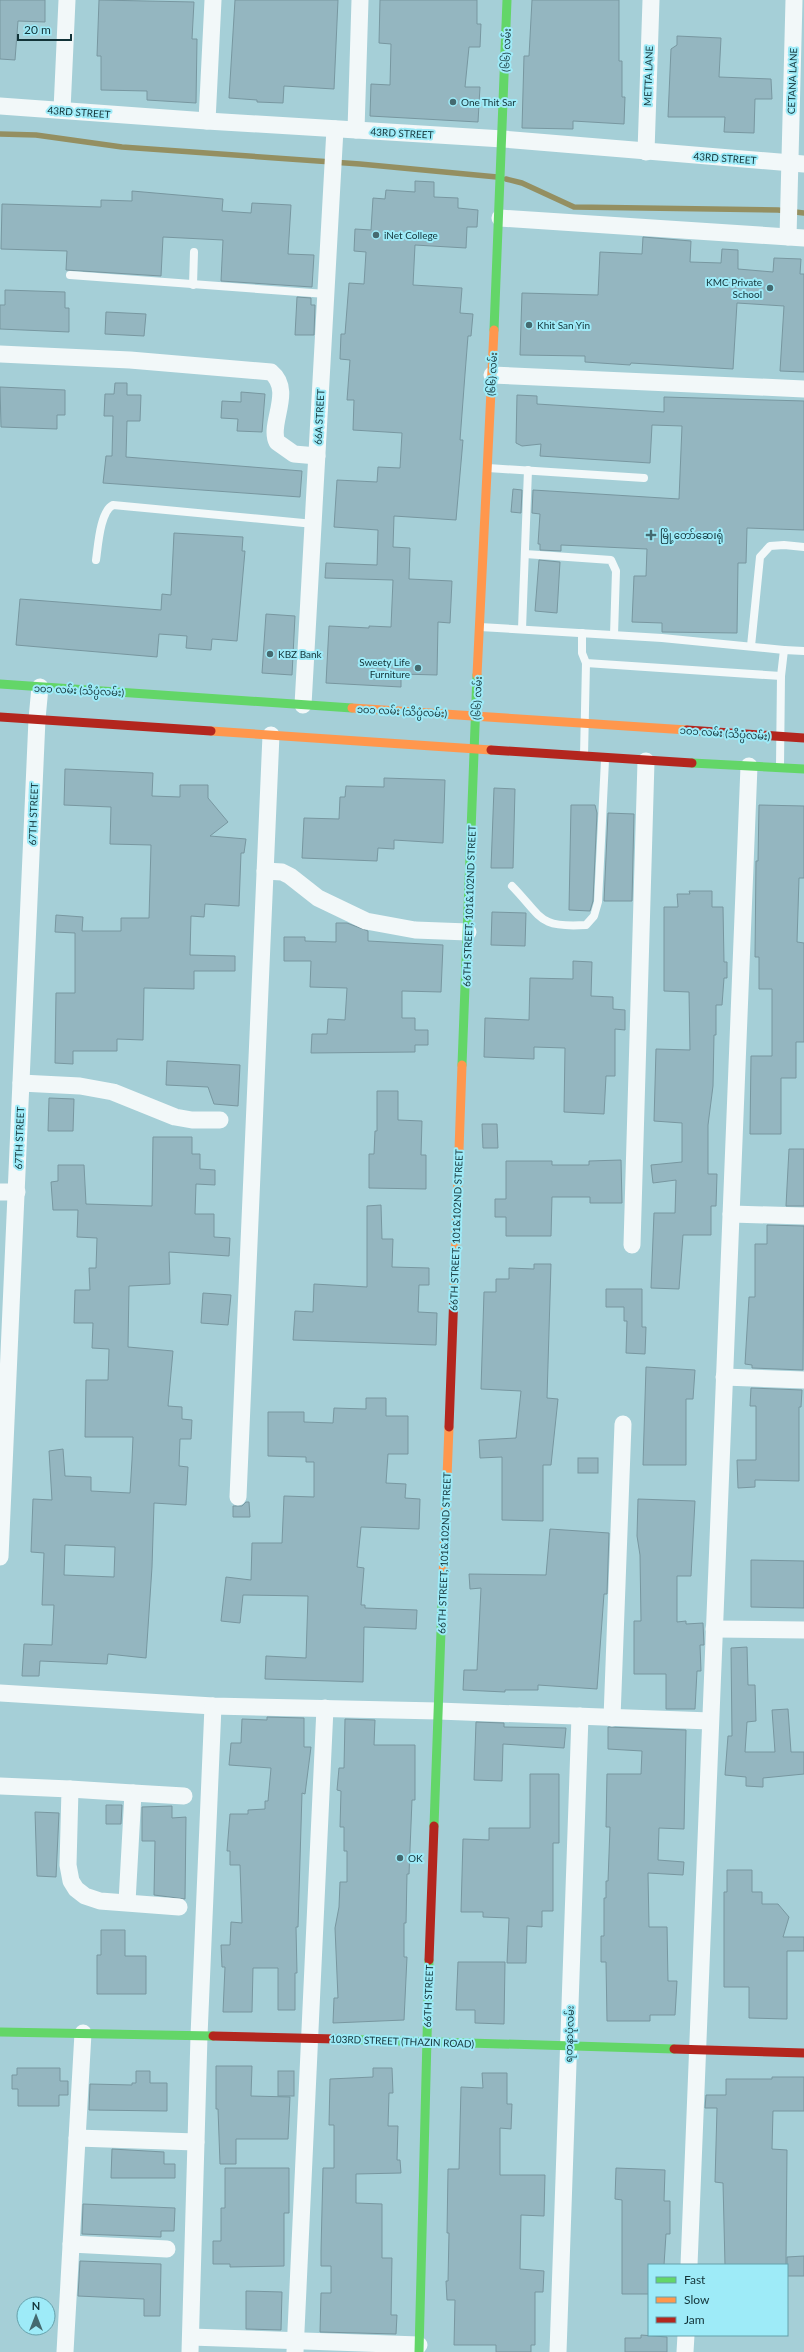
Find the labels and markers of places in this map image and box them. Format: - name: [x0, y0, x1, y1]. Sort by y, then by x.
- place label: One Thit Sar: [461, 96, 516, 108]
- marker: One Thit Sar: [448, 97, 458, 107]
- place label: iNet College: [384, 229, 438, 241]
- marker: iNet College: [371, 230, 381, 240]
- place label: KMC Private School: [706, 276, 762, 300]
- marker: KMC Private School: [765, 283, 775, 293]
- place label: Khit San Yin: [537, 319, 590, 331]
- marker: Khit San Yin: [524, 320, 534, 330]
- place label: မြို့တော်ဆေးရုံ: [660, 528, 723, 544]
- marker: မြို့တော်ဆေးရုံ: [645, 529, 657, 541]
- place label: KBZ Bank: [278, 648, 323, 660]
- marker: KBZ Bank: [265, 649, 275, 659]
- place label: Sweety Life Furniture: [359, 656, 410, 680]
- marker: Sweety Life Furniture: [413, 663, 423, 673]
- place label: OK: [408, 1852, 423, 1864]
- marker: OK: [395, 1853, 405, 1863]

